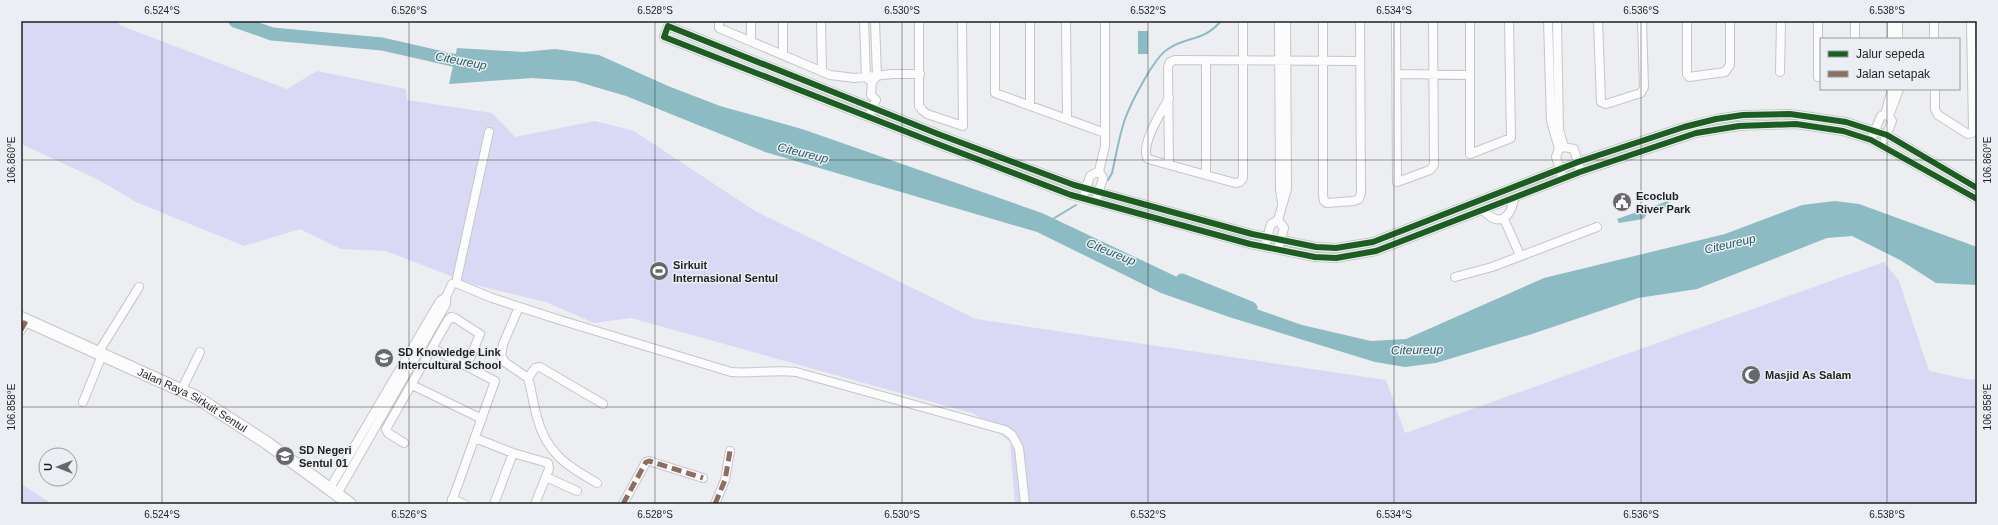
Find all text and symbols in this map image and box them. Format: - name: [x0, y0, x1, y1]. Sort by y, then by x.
- text: 6.524°S: [144, 5, 180, 16]
- text: 6.526°S: [391, 5, 427, 16]
- text: 6.528°S: [637, 5, 673, 16]
- text: 6.530°S: [884, 5, 920, 16]
- text: 6.532°S: [1130, 5, 1166, 16]
- text: 6.534°S: [1376, 5, 1412, 16]
- text: 6.536°S: [1623, 5, 1659, 16]
- text: 6.538°S: [1869, 5, 1905, 16]
- legend: [1820, 38, 1960, 90]
- text: Jalur sepeda: [1856, 47, 1925, 61]
- water label: Citeureup: [434, 49, 488, 73]
- text: Jalan setapak: [1856, 67, 1931, 81]
- text: 106.860°E: [6, 136, 17, 183]
- text: 106.860°E: [1982, 136, 1993, 183]
- water label: Citeureup: [776, 140, 830, 166]
- place label: Ecoclub River Park: [1636, 190, 1691, 215]
- public building icon: Ecoclub River Park: [1611, 191, 1633, 213]
- water label: Citeureup: [1703, 231, 1757, 257]
- water label: Citeureup: [1084, 236, 1138, 268]
- place label: Sirkuit Internasional Sentul: [673, 259, 778, 284]
- sports icon: Sirkuit Internasional Sentul: [648, 260, 670, 282]
- water label: Citeureup: [1391, 343, 1443, 357]
- place label: SD Knowledge Link Intercultural School: [398, 346, 502, 371]
- school or university icon: SD Knowledge Link Intercultural School: [373, 347, 395, 369]
- mosque icon: Masjid As Salam: [1740, 364, 1762, 386]
- street label: Jalan Raya Sirkuit Sentul: [136, 365, 249, 434]
- place label: Masjid As Salam: [1765, 369, 1852, 381]
- text: 106.858°E: [6, 383, 17, 430]
- text: 106.858°E: [1982, 383, 1993, 430]
- place label: SD Negeri Sentul 01: [299, 444, 352, 469]
- school or university icon: SD Negeri Sentul 01: [274, 445, 296, 467]
- north arrow: [38, 447, 78, 487]
- text: U: [42, 463, 54, 471]
- text: 6.524°S: [144, 509, 180, 520]
- text: 6.526°S: [391, 509, 427, 520]
- text: 6.528°S: [637, 509, 673, 520]
- text: 6.530°S: [884, 509, 920, 520]
- text: 6.532°S: [1130, 509, 1166, 520]
- text: 6.534°S: [1376, 509, 1412, 520]
- text: 6.536°S: [1623, 509, 1659, 520]
- text: 6.538°S: [1869, 509, 1905, 520]

